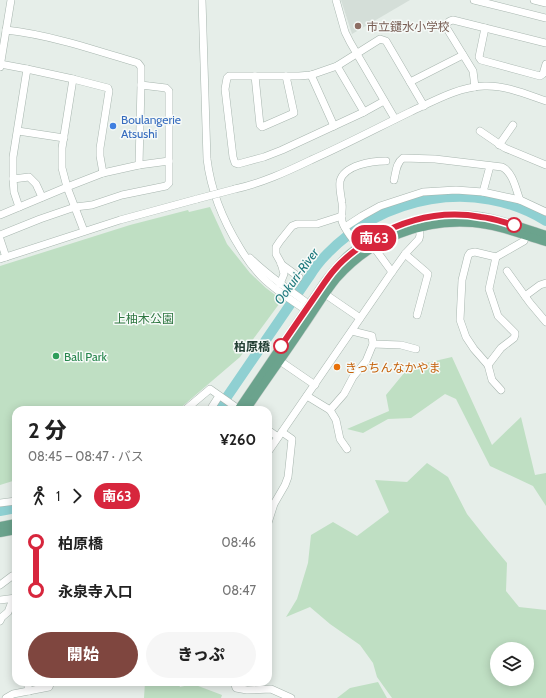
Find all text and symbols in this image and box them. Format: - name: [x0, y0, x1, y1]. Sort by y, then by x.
- place label: 市立鑓水小学校: [366, 19, 450, 34]
- marker: 市立鑓水小学校: [353, 21, 363, 31]
- place label: Boulangerie Atsushi: [121, 112, 181, 141]
- marker: Boulangerie Atsushi: [108, 121, 118, 131]
- unlabelled marker: [506, 217, 522, 233]
- line badge: 南63: [351, 225, 397, 251]
- text: 南63: [359, 229, 389, 247]
- water label: Ookuri-River: [270, 244, 322, 307]
- park label: 上柚木公園: [114, 311, 174, 326]
- marker: 柏原橋: [273, 338, 289, 354]
- place label: 柏原橋: [234, 339, 271, 354]
- place label: Ball Park: [64, 349, 108, 364]
- marker: Ball Park: [51, 351, 61, 361]
- place label: きっちんなかやま: [345, 360, 441, 375]
- marker: きっちんなかやま: [332, 362, 342, 372]
- text: 2 分: [28, 417, 67, 444]
- text: ¥260: [220, 431, 256, 449]
- text: 08:45 – 08:47 · バス: [28, 448, 144, 464]
- icon: walk: [28, 485, 50, 507]
- icon: forward: [66, 485, 88, 507]
- text: 南63: [102, 487, 132, 505]
- text: 1: [56, 488, 60, 504]
- text: 08:46: [221, 534, 256, 550]
- text: 柏原橋: [58, 535, 103, 553]
- text: 08:47: [222, 582, 256, 598]
- text: 永泉寺入口: [58, 583, 133, 601]
- button: 開始: [28, 632, 138, 678]
- button: きっぷ: [146, 632, 256, 678]
- map controls: [490, 642, 534, 686]
- button: layers: [490, 642, 534, 686]

